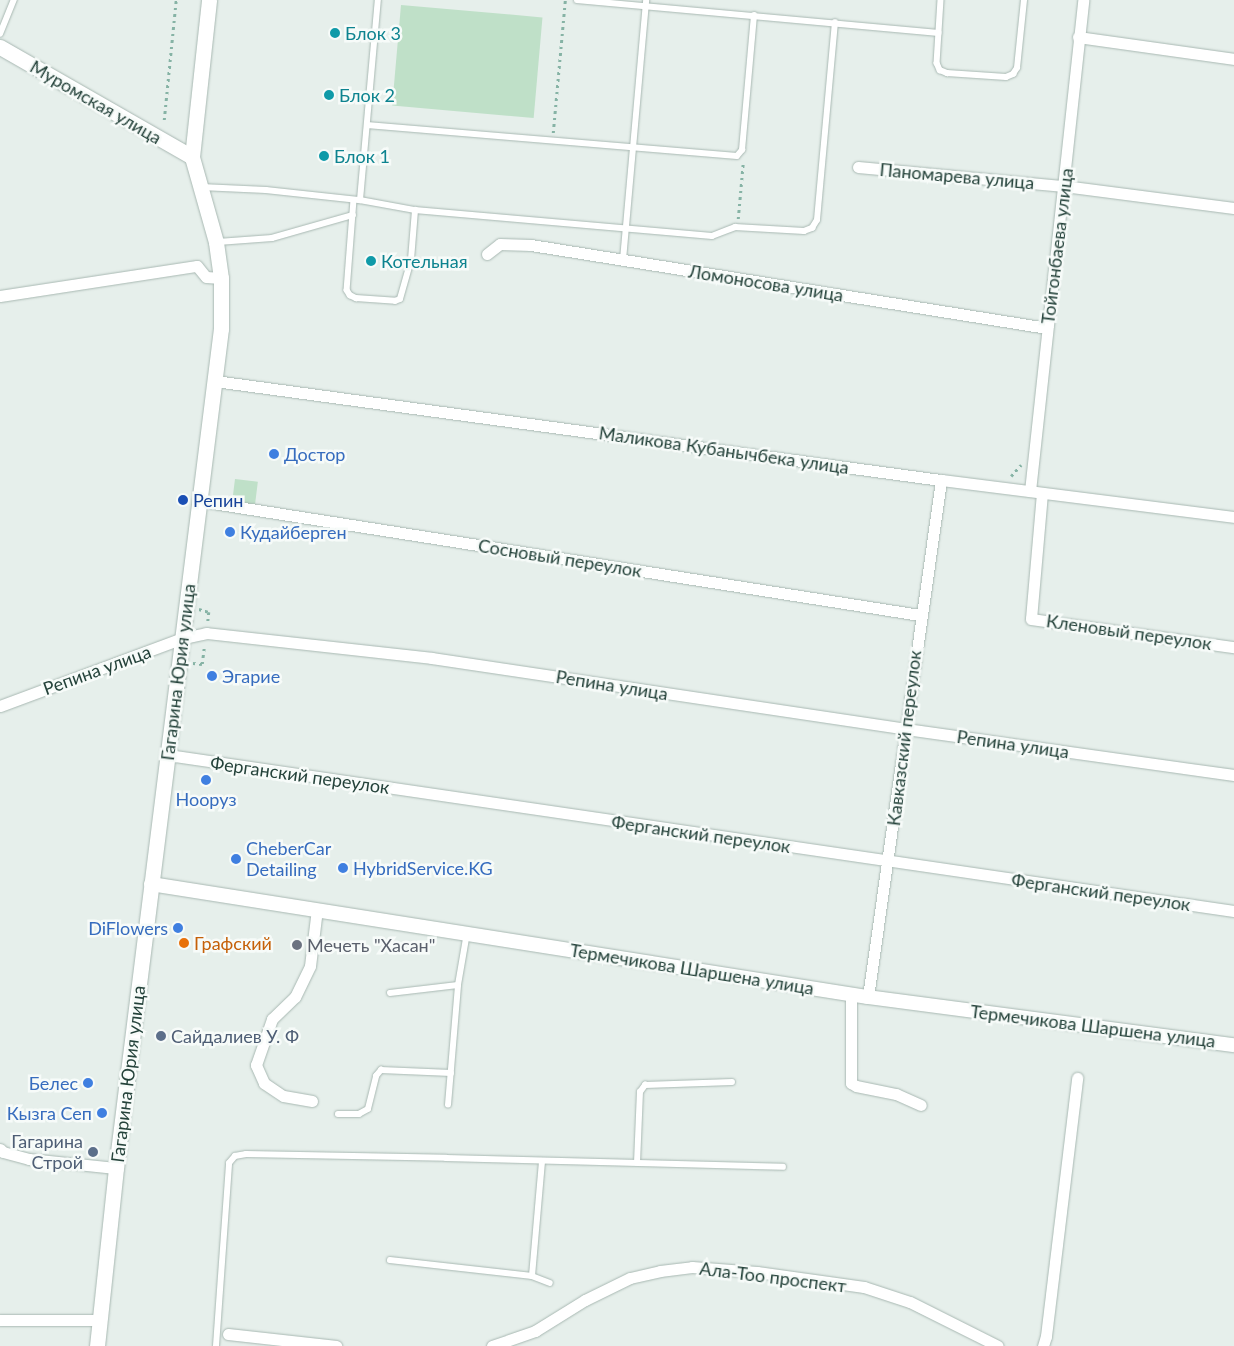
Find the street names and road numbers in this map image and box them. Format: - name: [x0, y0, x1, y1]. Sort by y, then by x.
- street label: Муромская улица: [26, 56, 166, 148]
- street label: Паномарева улица: [879, 158, 1035, 194]
- street label: Тойгонбаева улица: [1037, 167, 1077, 325]
- street label: Ломоносова улица: [687, 260, 845, 306]
- street label: Маликова Кубанычбека улица: [598, 422, 850, 478]
- street label: Сосновый переулок: [477, 534, 643, 582]
- street label: Гагарина Юрия улица: [156, 582, 200, 762]
- street label: Кленовый переулок: [1045, 610, 1213, 654]
- street label: Репина улица: [40, 640, 154, 700]
- street label: Кавказский переулок: [883, 649, 925, 827]
- street label: Репина улица: [554, 665, 670, 705]
- street label: Репина улица: [955, 725, 1071, 763]
- street label: Ферганский переулок: [209, 752, 391, 798]
- street label: Ферганский переулок: [610, 811, 792, 857]
- street label: Ферганский переулок: [1010, 869, 1192, 915]
- street label: Термечикова Шаршена улица: [568, 939, 816, 999]
- street label: Гагарина Юрия улица: [106, 984, 150, 1164]
- street label: Термечикова Шаршена улица: [969, 1000, 1217, 1052]
- street label: Ала-Тоо проспект: [698, 1257, 848, 1297]

